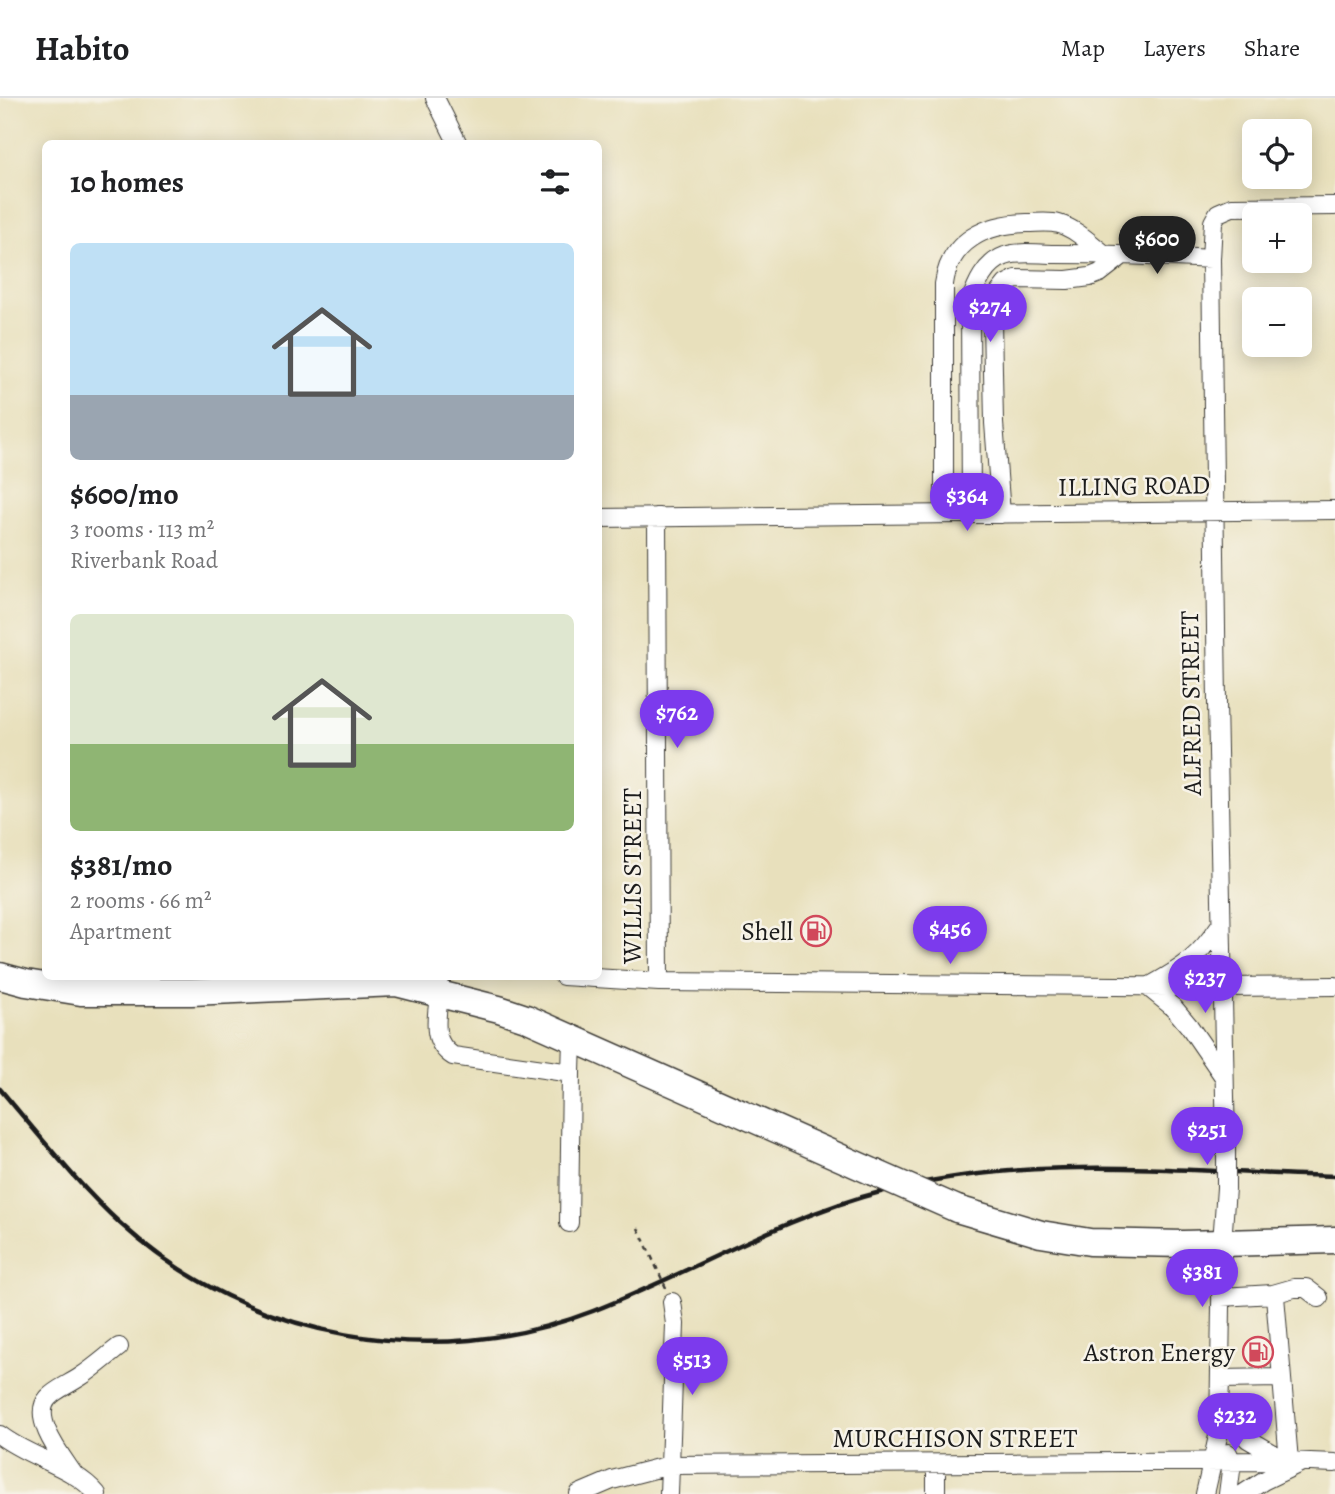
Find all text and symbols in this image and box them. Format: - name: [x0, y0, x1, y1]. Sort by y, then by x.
- text: Habito: [35, 26, 130, 71]
- text: Map: [1061, 32, 1105, 64]
- text: Layers: [1143, 32, 1206, 64]
- text: Share: [1244, 32, 1300, 64]
- map controls: [1242, 119, 1312, 357]
- button: locate: [1242, 119, 1312, 189]
- text: 10 homes: [70, 162, 184, 202]
- icon: filters: [536, 163, 574, 201]
- button: +: [1242, 203, 1312, 273]
- pin: $600: [1116, 216, 1198, 276]
- text: $600: [1135, 223, 1179, 254]
- pin: $274: [949, 285, 1031, 344]
- button: −: [1242, 287, 1312, 357]
- icon: home: [259, 289, 385, 415]
- text: $274: [969, 291, 1011, 322]
- street label: ILLING ROAD: [1058, 467, 1210, 505]
- text: $600/mo: [70, 474, 179, 514]
- pin: $364: [926, 474, 1008, 533]
- text: $364: [946, 480, 988, 511]
- text: 3 rooms · 113 m²: [70, 514, 214, 545]
- text: Riverbank Road: [70, 545, 218, 576]
- street label: ALFRED STREET: [1172, 610, 1210, 797]
- icon: home: [259, 660, 385, 786]
- pin: $762: [636, 690, 718, 750]
- text: $762: [656, 697, 698, 728]
- street label: WILLIS STREET: [615, 788, 650, 965]
- text: $381/mo: [70, 845, 173, 885]
- text: 2 rooms · 66 m²: [70, 885, 212, 916]
- pin: $456: [909, 906, 991, 966]
- text: $456: [929, 913, 971, 944]
- place label: Shell: [741, 914, 793, 949]
- fuel station icon: Shell: [799, 914, 833, 948]
- text: Apartment: [70, 916, 172, 947]
- pin: $237: [1164, 956, 1246, 1015]
- text: $237: [1184, 962, 1226, 993]
- pin: $251: [1166, 1108, 1248, 1167]
- text: $251: [1187, 1114, 1227, 1145]
- pin: $381: [1161, 1250, 1243, 1309]
- text: $381: [1182, 1256, 1222, 1287]
- place label: Astron Energy: [1083, 1335, 1235, 1370]
- fuel station icon: Astron Energy: [1241, 1335, 1275, 1369]
- pin: $513: [651, 1338, 733, 1397]
- text: $513: [673, 1344, 711, 1375]
- pin: $232: [1194, 1394, 1276, 1453]
- text: $232: [1214, 1400, 1256, 1431]
- street label: MURCHISON STREET: [832, 1421, 1078, 1456]

